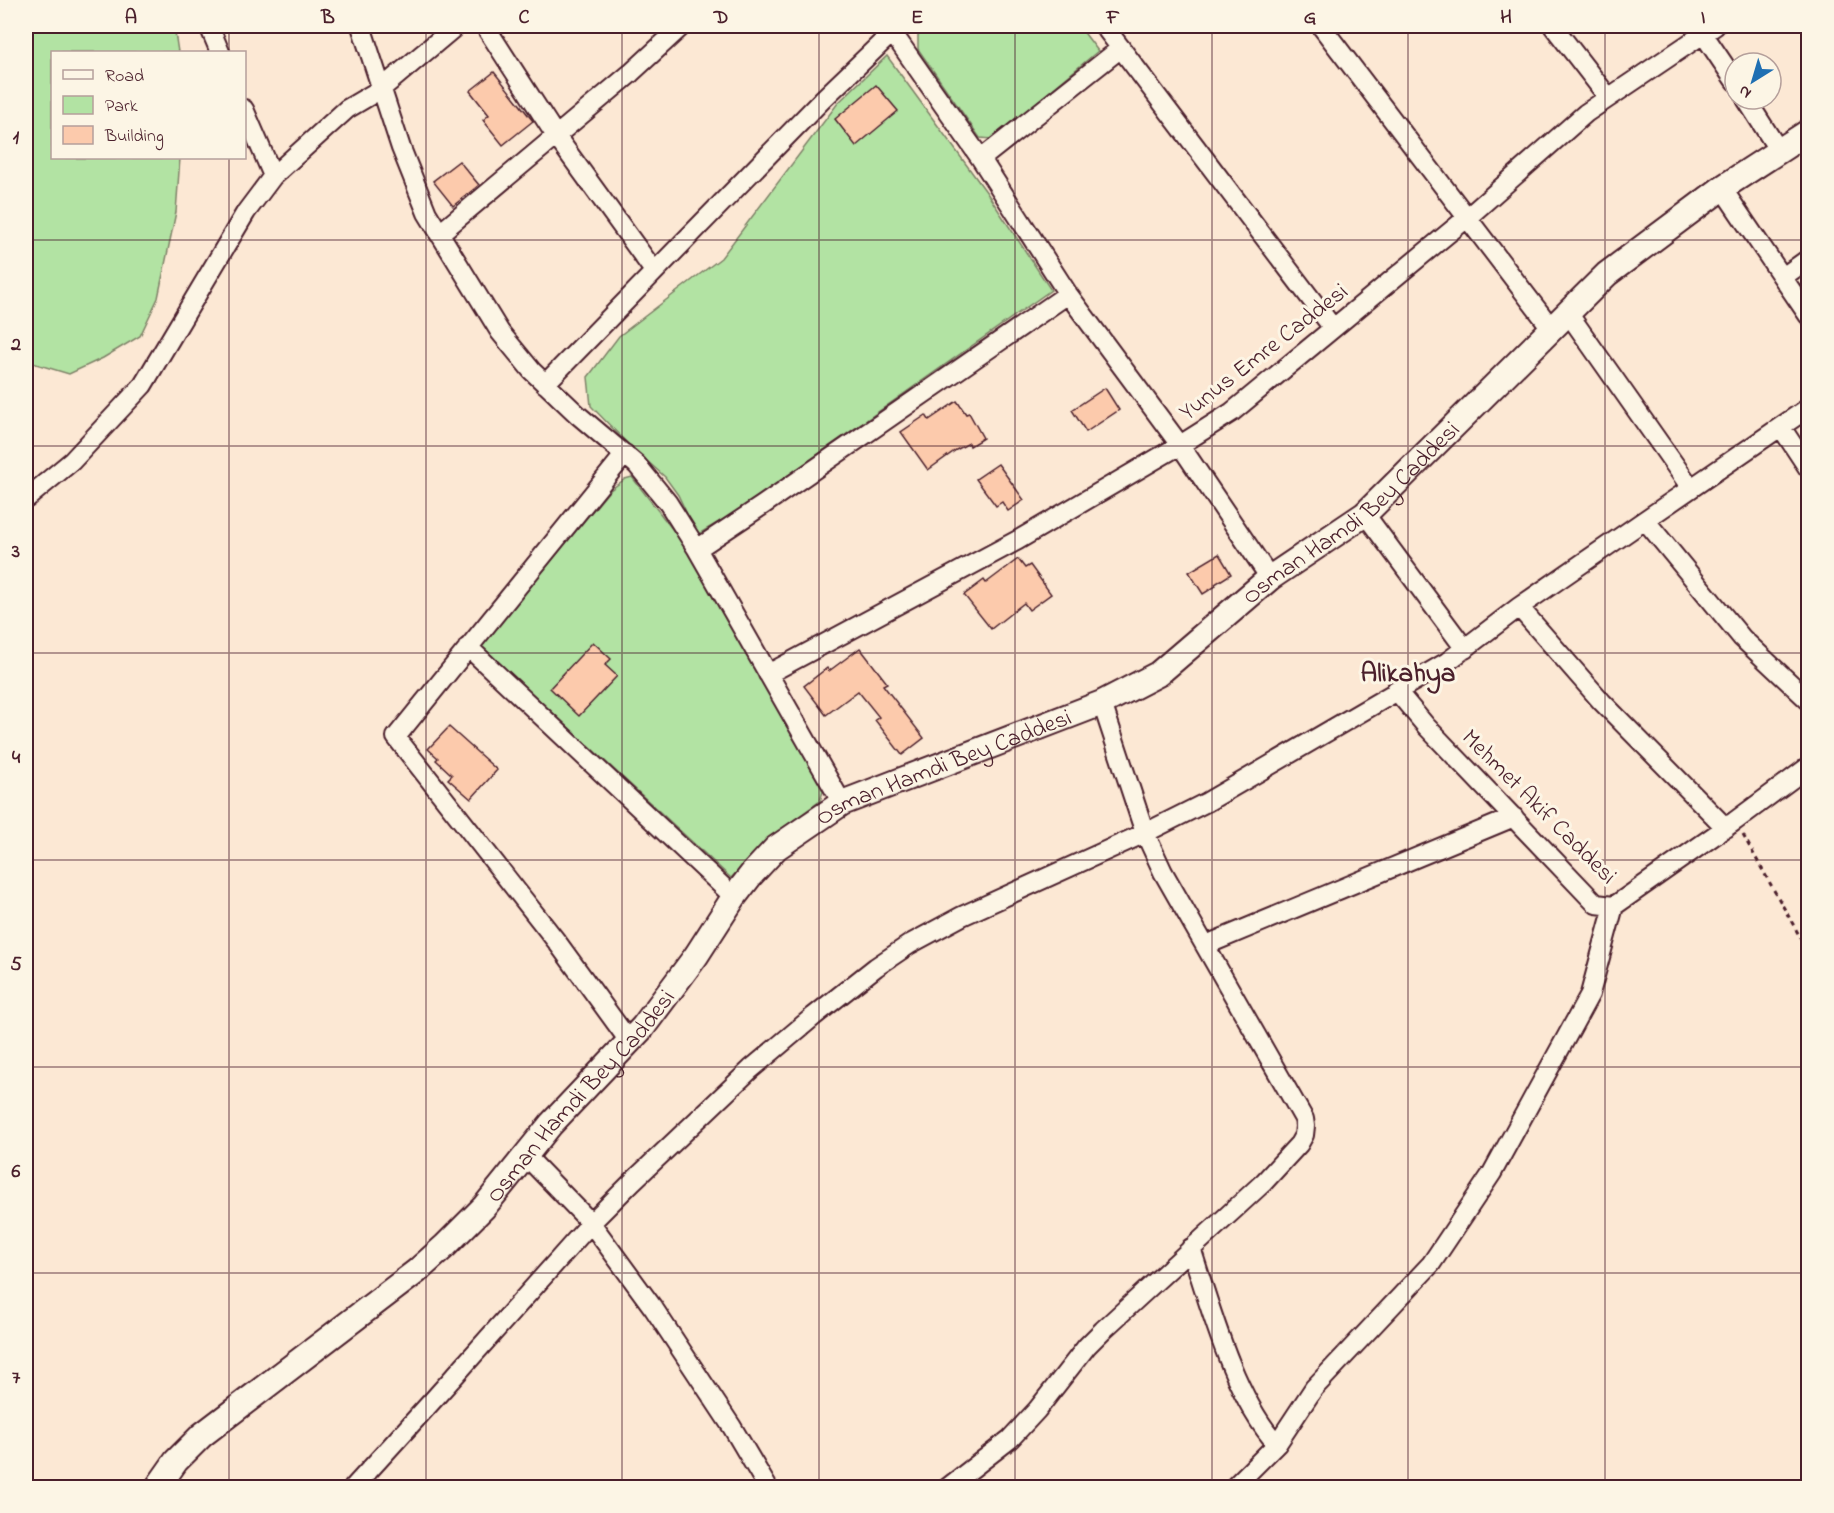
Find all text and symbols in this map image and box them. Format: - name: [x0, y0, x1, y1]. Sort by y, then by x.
- text: A: [125, 4, 137, 33]
- text: B: [320, 4, 335, 33]
- text: C: [519, 4, 530, 33]
- text: D: [713, 4, 728, 33]
- text: E: [911, 4, 923, 33]
- text: F: [1106, 4, 1120, 33]
- text: G: [1304, 4, 1317, 33]
- text: H: [1500, 4, 1512, 33]
- text: I: [1701, 4, 1706, 33]
- legend: [51, 51, 246, 159]
- north arrow: [1723, 51, 1783, 111]
- text: Road: [105, 64, 144, 90]
- text: N: [1733, 78, 1757, 104]
- text: Park: [105, 94, 138, 120]
- text: 1: [13, 124, 20, 153]
- text: Building: [104, 124, 164, 151]
- street label: Yunus Emre Caddesi: [1173, 276, 1357, 430]
- text: 2: [10, 331, 21, 360]
- street label: Osman Hamdi Bey Caddesi: [1236, 414, 1469, 614]
- text: 3: [11, 538, 20, 567]
- district label: Alikahya: [1361, 655, 1455, 694]
- street label: Osman Hamdi Bey Caddesi: [809, 701, 1077, 836]
- street label: Mehmet Akif Caddesi: [1453, 722, 1624, 893]
- text: 4: [12, 744, 21, 773]
- text: 5: [10, 951, 22, 980]
- street label: Osman Hamdi Bey Caddesi: [479, 983, 685, 1212]
- text: 6: [12, 1158, 21, 1187]
- text: 7: [12, 1364, 21, 1393]

